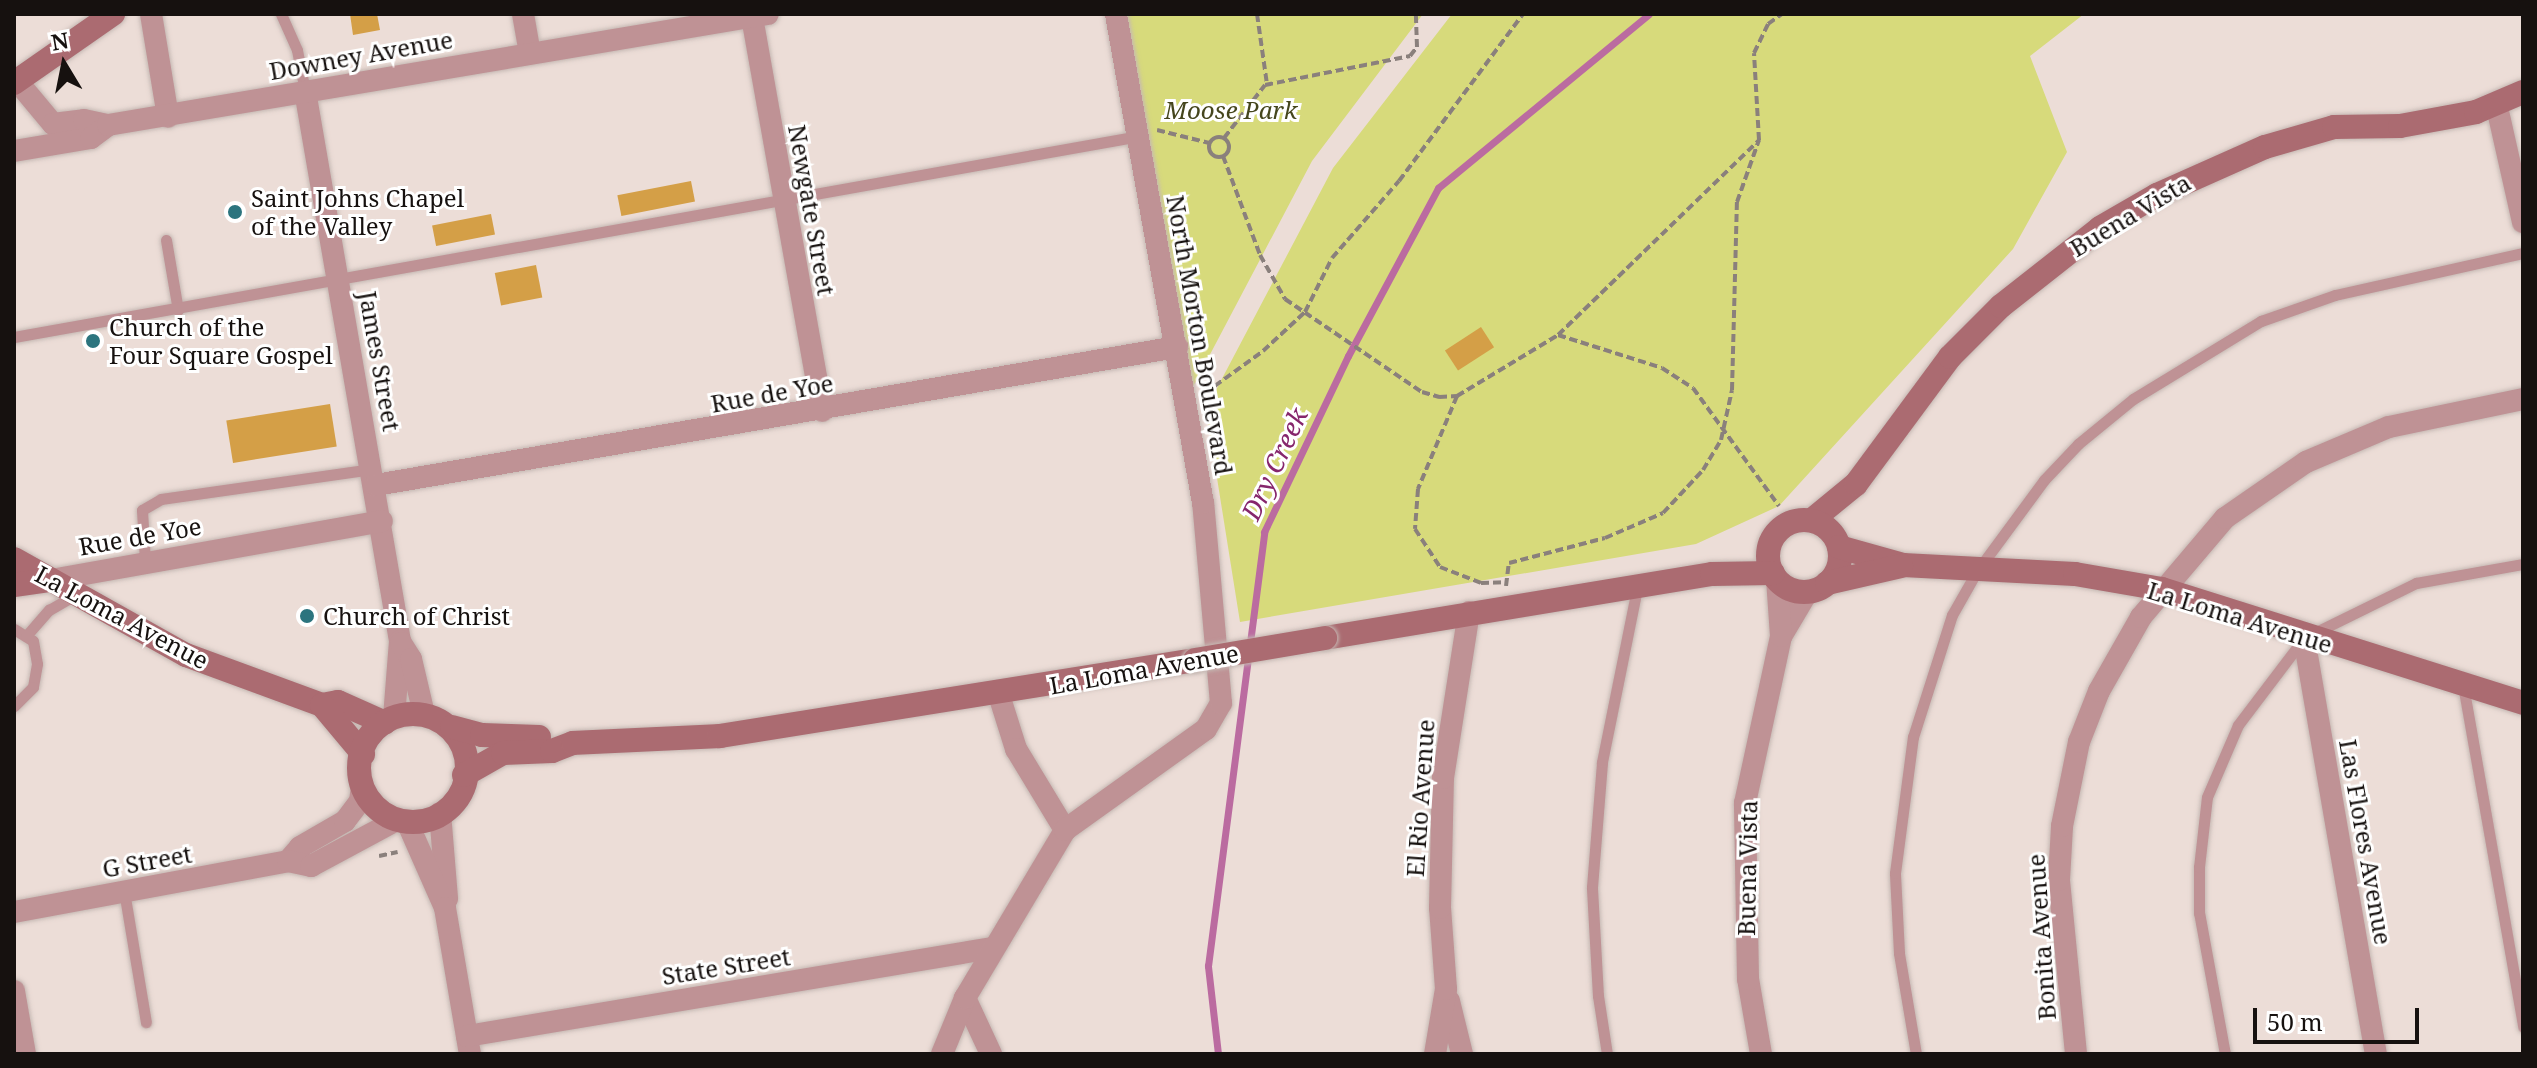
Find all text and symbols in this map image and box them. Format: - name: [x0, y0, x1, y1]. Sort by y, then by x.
- north arrow: [24, 24, 104, 104]
- text: N: [49, 24, 71, 57]
- street label: Downey Avenue: [267, 25, 455, 85]
- park label: Moose Park: [1165, 96, 1297, 124]
- street label: Newgate Street: [783, 122, 841, 298]
- street label: Buena Vista: [2064, 168, 2196, 262]
- place label: Saint Johns Chapel of the Valley: [251, 184, 464, 240]
- street label: North Morton Boulevard: [1161, 193, 1239, 477]
- marker: Saint Johns Chapel of the Valley: [226, 203, 244, 221]
- street label: James Street: [354, 289, 406, 433]
- place label: Church of the Four Square Gospel: [109, 313, 333, 369]
- marker: Church of the Four Square Gospel: [84, 332, 102, 350]
- street label: Rue de Yoe: [708, 368, 836, 418]
- water label: Dry Creek: [1236, 403, 1314, 525]
- street label: Rue de Yoe: [76, 511, 204, 561]
- street label: La Loma Avenue: [31, 559, 213, 675]
- street label: La Loma Avenue: [2144, 575, 2336, 659]
- place label: Church of Christ: [323, 602, 510, 630]
- marker: Church of Christ: [298, 607, 316, 625]
- street label: La Loma Avenue: [1047, 638, 1241, 700]
- street label: El Rio Avenue: [1400, 718, 1440, 878]
- street label: Las Flores Avenue: [2334, 737, 2398, 947]
- street label: Buena Vista: [1731, 800, 1763, 936]
- street label: G Street: [100, 839, 194, 883]
- street label: Bonita Avenue: [2021, 853, 2061, 1021]
- street label: State Street: [660, 942, 792, 990]
- scale bar: [2257, 992, 2423, 1042]
- text: 50 m: [2267, 1005, 2323, 1038]

